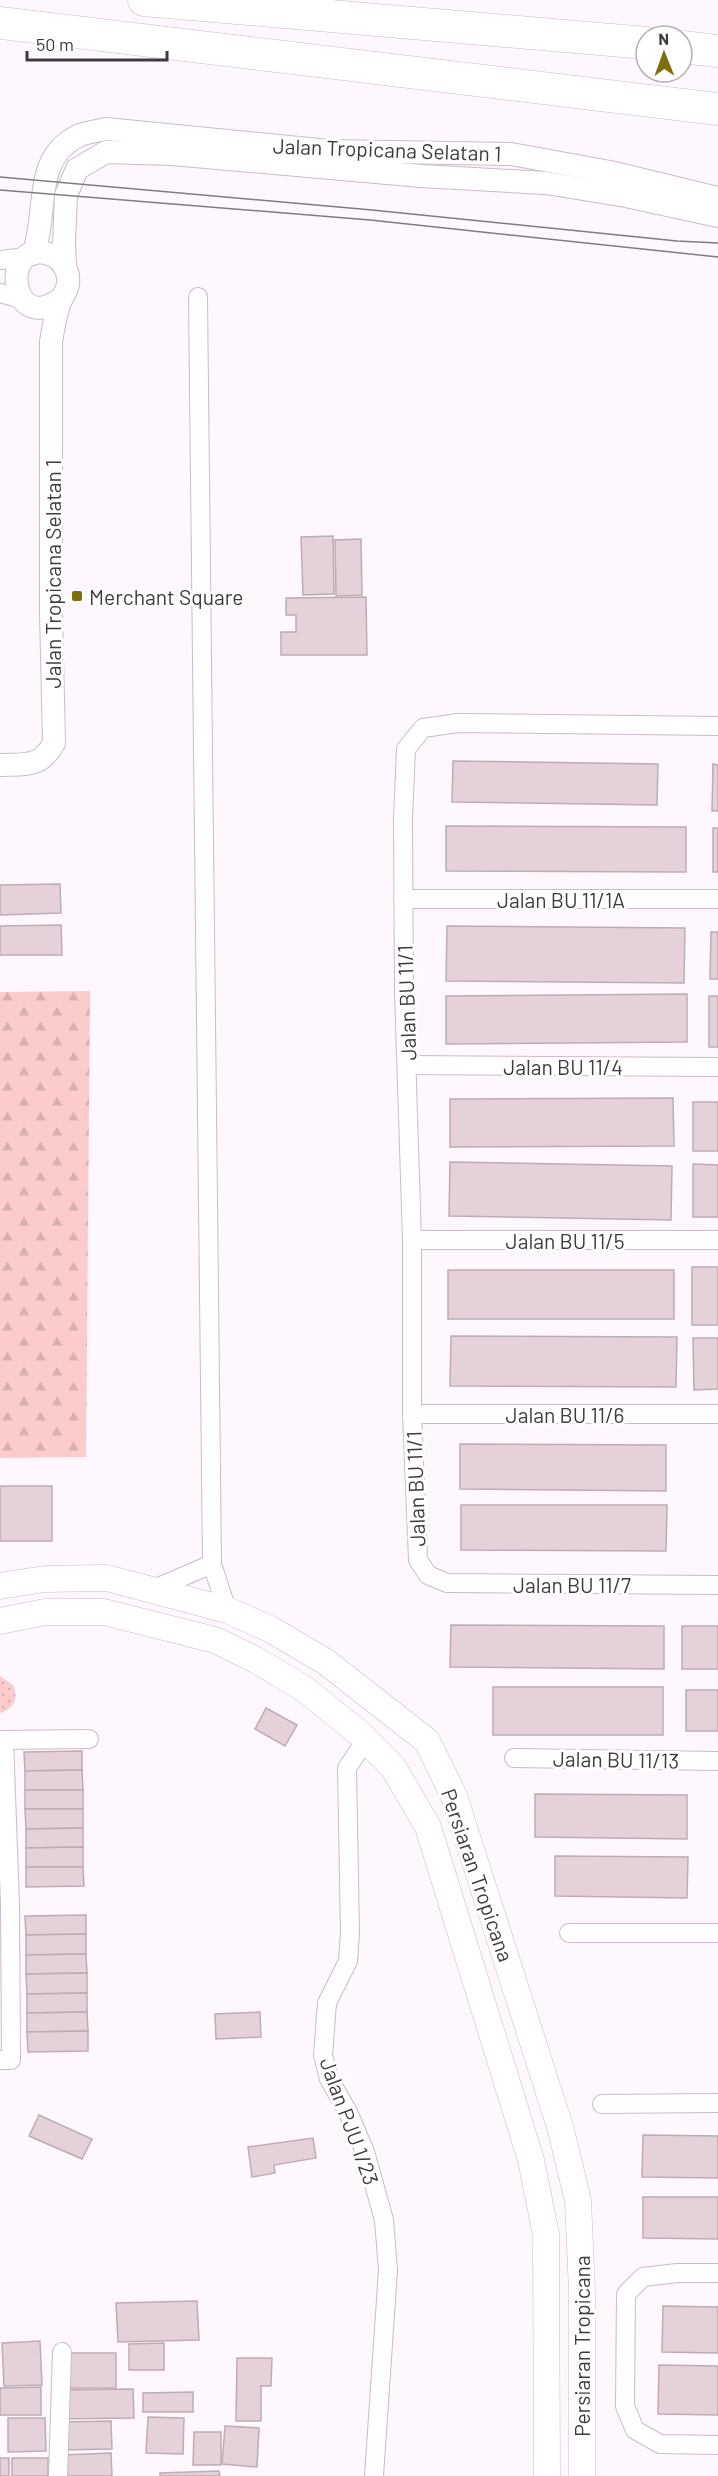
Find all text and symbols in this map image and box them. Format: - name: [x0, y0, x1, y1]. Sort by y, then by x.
- scale bar: [27, 24, 166, 62]
- north arrow: [634, 24, 694, 84]
- text: N: [658, 29, 669, 48]
- text: 50 m: [36, 33, 74, 55]
- street label: Jalan Tropicana Selatan 1: [272, 133, 502, 165]
- street label: Jalan Tropicana Selatan 1: [40, 460, 65, 688]
- place label: Merchant Square: [89, 584, 243, 609]
- marker: Merchant Square: [70, 589, 84, 603]
- street label: Jalan BU 11/1A: [497, 887, 625, 912]
- street label: Jalan BU 11/1: [391, 945, 421, 1061]
- street label: Jalan BU 11/4: [503, 1054, 623, 1079]
- street label: Jalan BU 11/5: [506, 1228, 624, 1253]
- street label: Jalan BU 11/6: [506, 1402, 624, 1427]
- street label: Jalan BU 11/1: [400, 1431, 430, 1547]
- street label: Jalan BU 11/7: [513, 1572, 631, 1597]
- street label: Jalan BU 11/13: [553, 1745, 679, 1773]
- street label: Persiaran Tropicana: [437, 1785, 519, 1965]
- street label: Jalan PJU 1/23: [315, 2054, 385, 2188]
- street label: Persiaran Tropicana: [569, 2255, 594, 2437]

